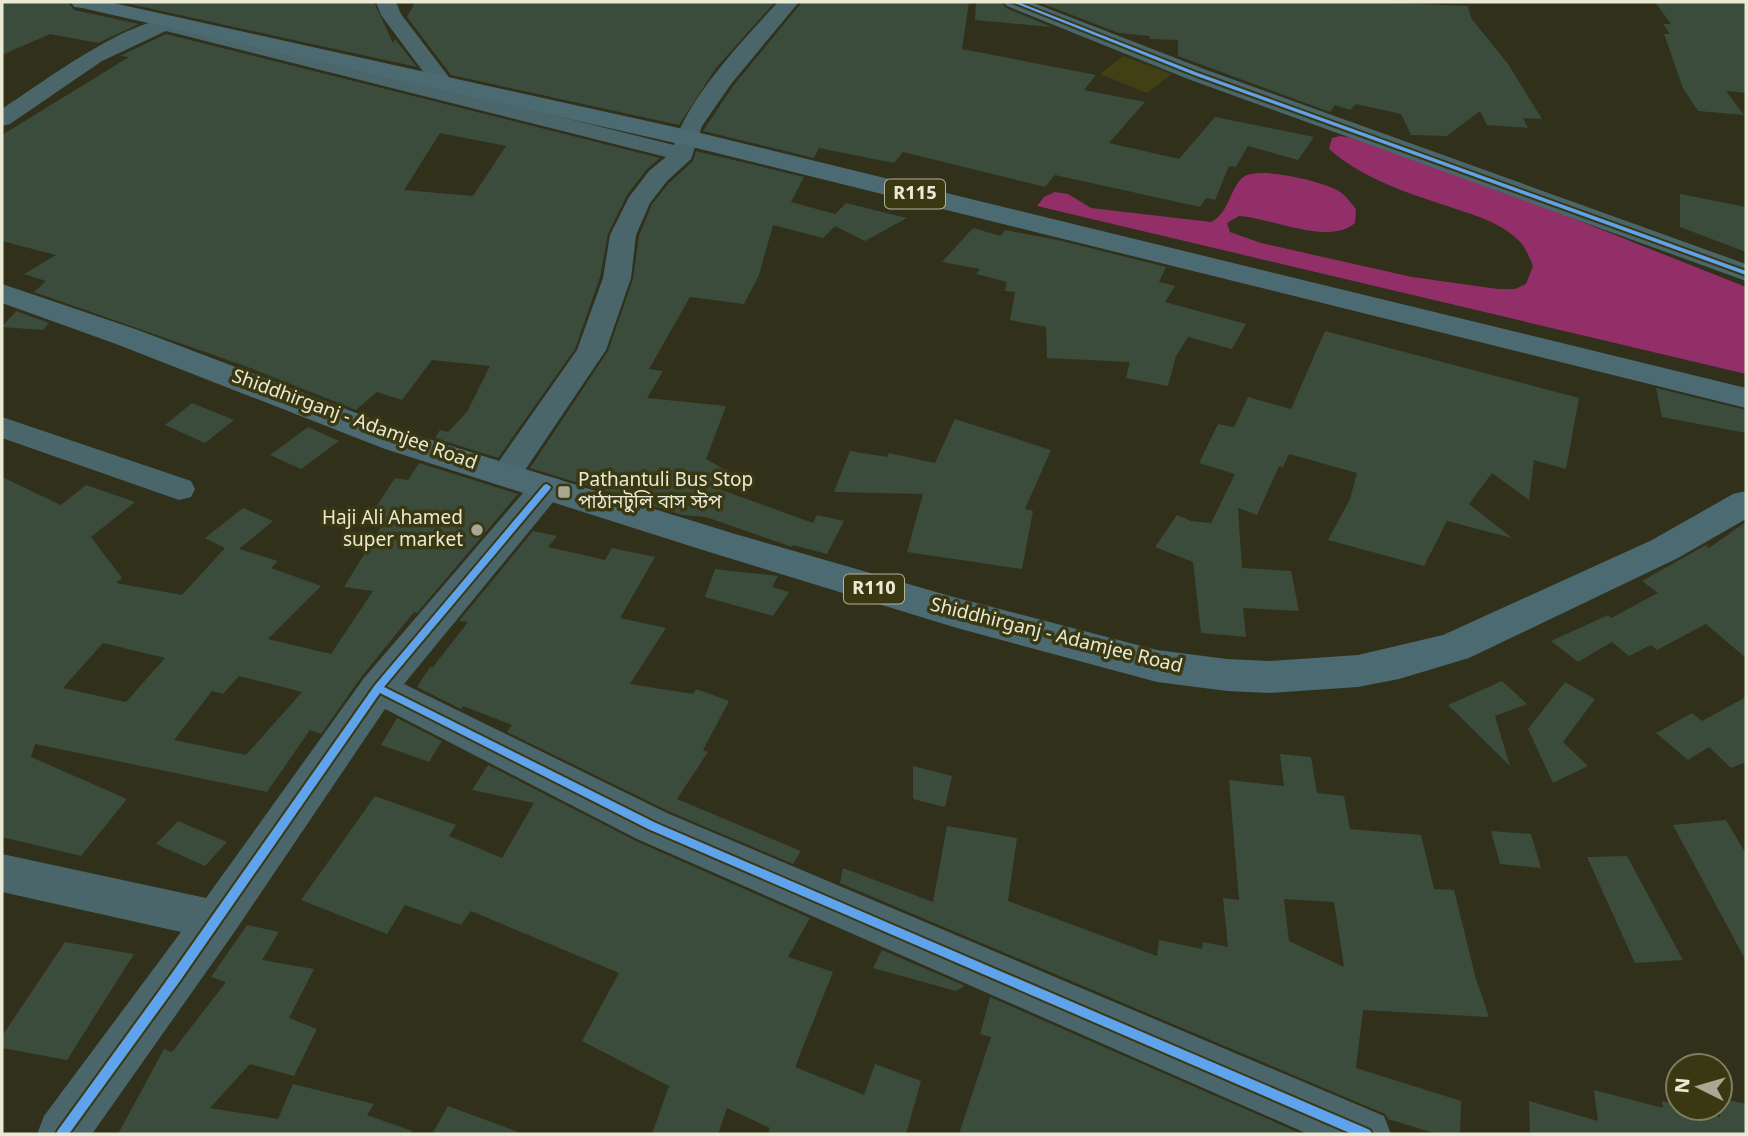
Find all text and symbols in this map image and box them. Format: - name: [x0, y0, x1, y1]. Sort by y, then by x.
- road number: R115: [885, 180, 945, 209]
- street label: Shiddhirganj - Adamjee Road: [228, 365, 480, 477]
- place label: Pathantuli Bus Stop পাঠানটুলি বাস স্টপ: [578, 469, 753, 516]
- marker: Pathantuli Bus Stop পাঠানটুলি বাস স্টপ: [556, 484, 572, 500]
- place label: Haji Ali Ahamed super market: [322, 507, 463, 554]
- marker: Haji Ali Ahamed super market: [469, 522, 485, 538]
- road number: R110: [844, 574, 904, 604]
- street label: Shiddhirganj - Adamjee Road: [927, 594, 1185, 680]
- north arrow: [1664, 1052, 1734, 1122]
- text: N: [1671, 1077, 1698, 1095]

